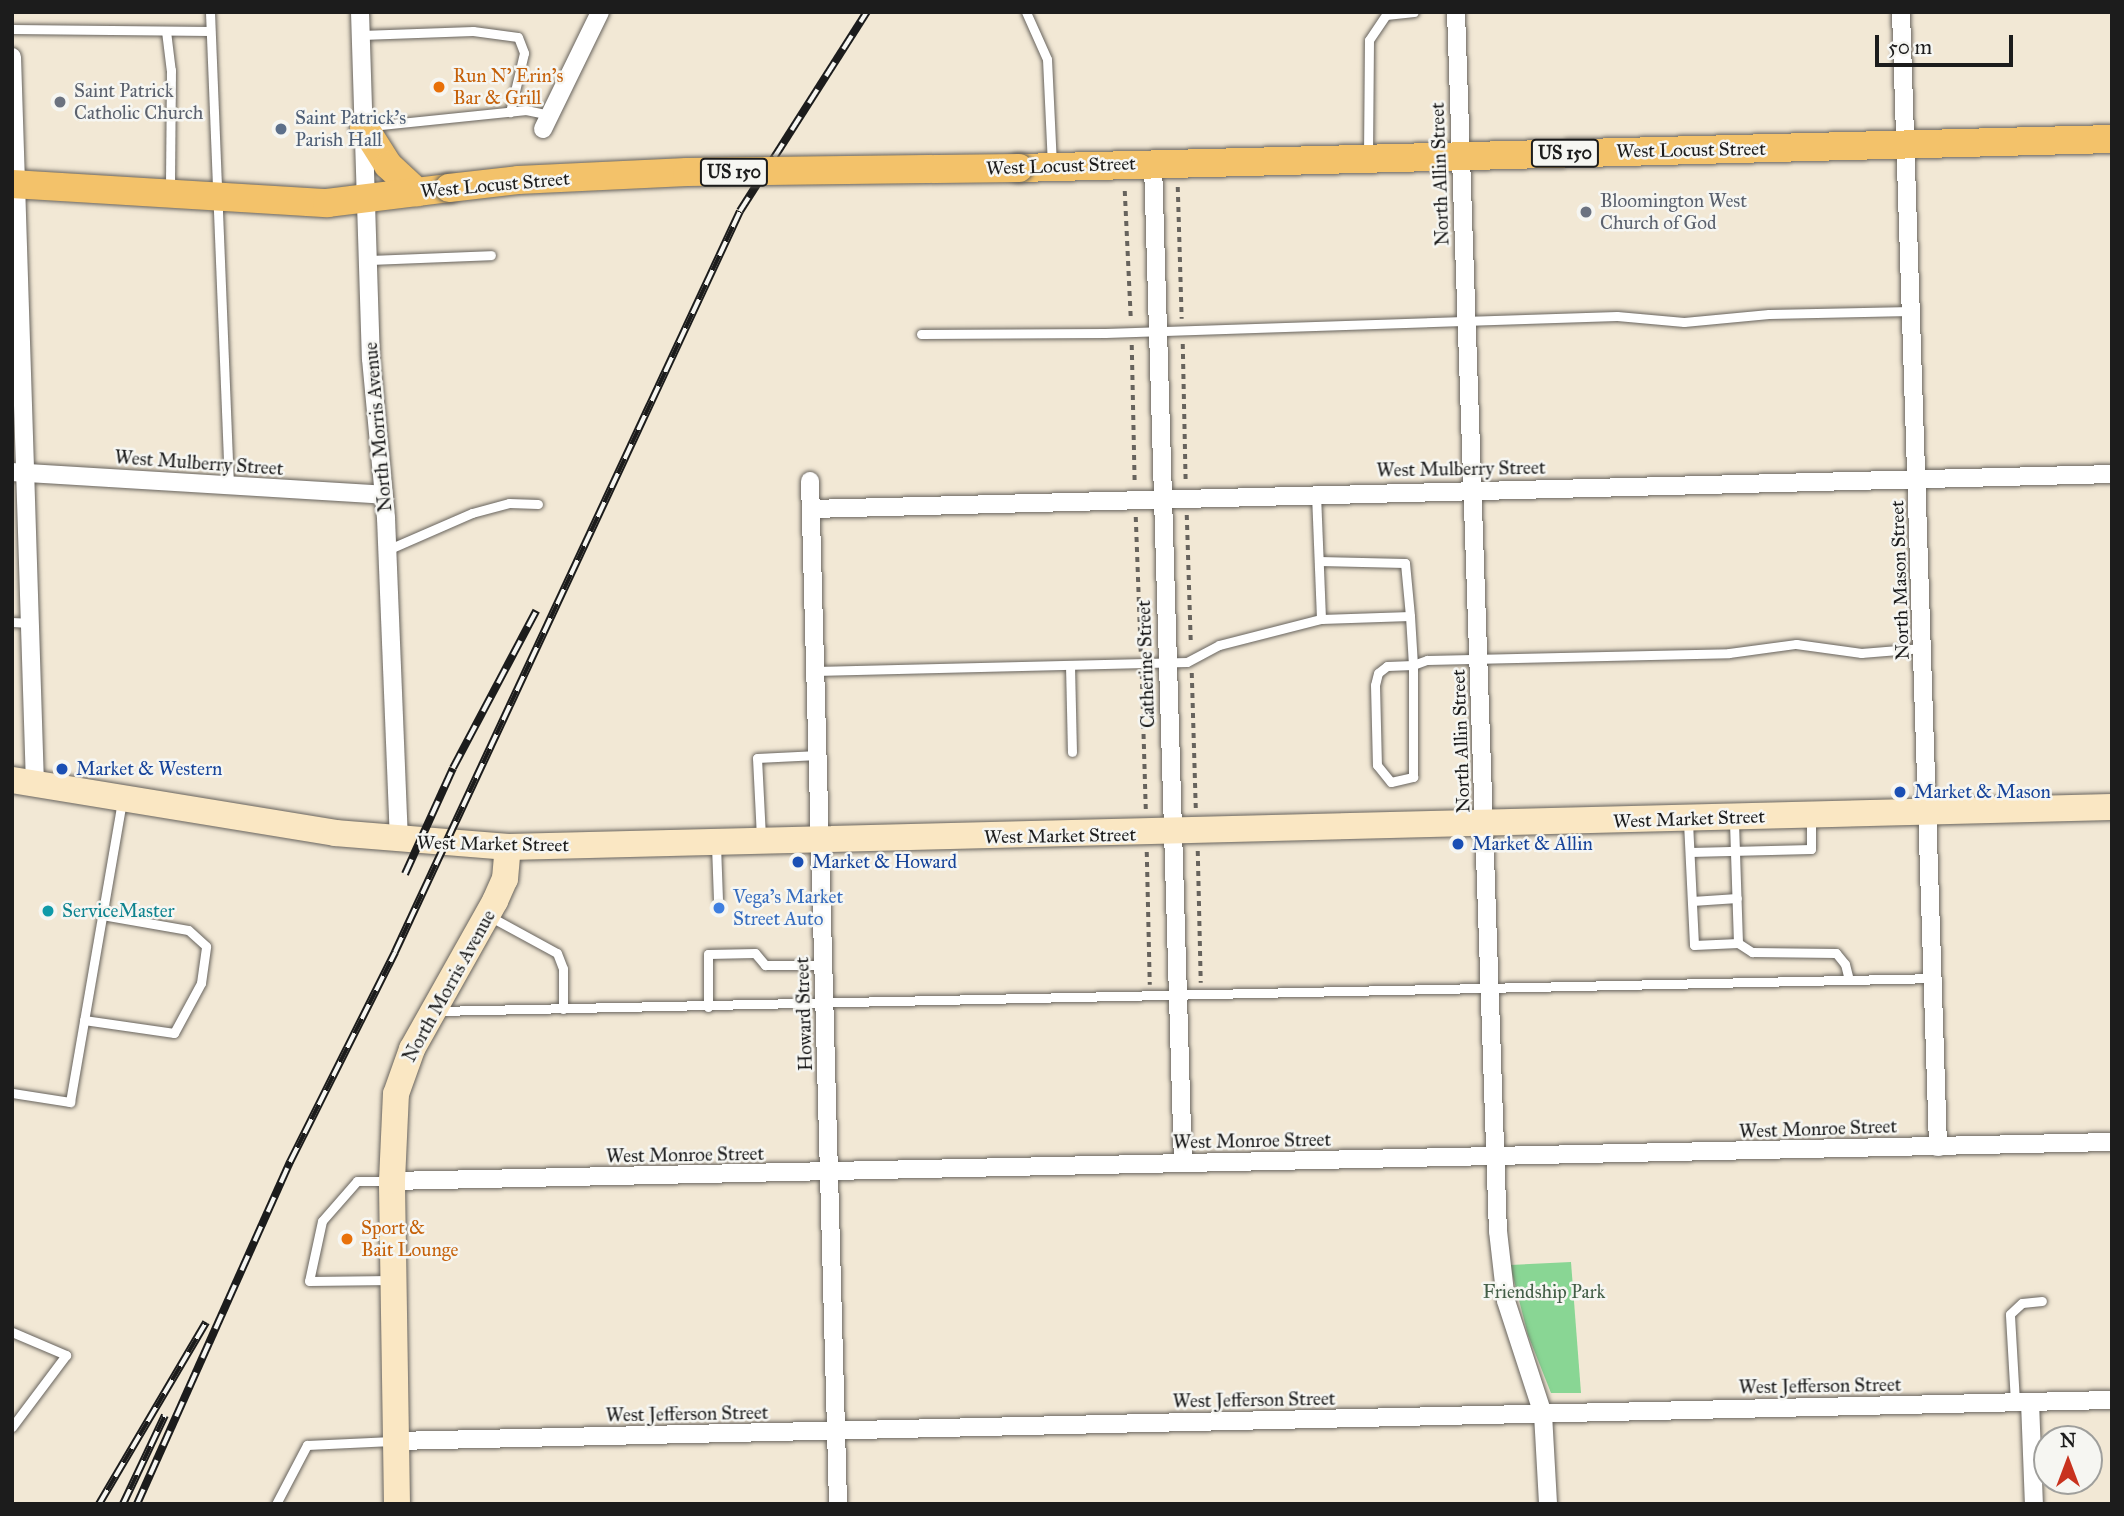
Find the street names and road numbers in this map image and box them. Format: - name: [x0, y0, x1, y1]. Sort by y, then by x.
- street label: North Allin Street: [1426, 102, 1454, 246]
- street label: West Locust Street: [1616, 137, 1766, 163]
- road number: US 150: [1530, 138, 1600, 168]
- street label: West Locust Street: [986, 152, 1136, 180]
- road number: US 150: [699, 158, 769, 187]
- street label: West Locust Street: [419, 167, 571, 203]
- street label: North Morris Avenue: [359, 341, 397, 513]
- street label: West Mulberry Street: [114, 446, 284, 480]
- street label: West Mulberry Street: [1376, 456, 1546, 482]
- street label: North Mason Street: [1886, 500, 1914, 660]
- street label: Catherine Street: [1132, 600, 1160, 728]
- street label: North Allin Street: [1447, 669, 1475, 813]
- street label: West Market Street: [1613, 805, 1765, 833]
- street label: West Market Street: [984, 823, 1136, 849]
- street label: West Market Street: [417, 831, 569, 857]
- street label: North Morris Avenue: [398, 906, 500, 1066]
- street label: Howard Street: [791, 957, 817, 1071]
- street label: West Monroe Street: [1739, 1115, 1897, 1143]
- street label: West Monroe Street: [1173, 1128, 1331, 1154]
- street label: West Monroe Street: [606, 1142, 764, 1168]
- street label: West Jefferson Street: [1738, 1373, 1902, 1399]
- street label: West Jefferson Street: [1172, 1387, 1336, 1413]
- street label: West Jefferson Street: [605, 1401, 769, 1427]

